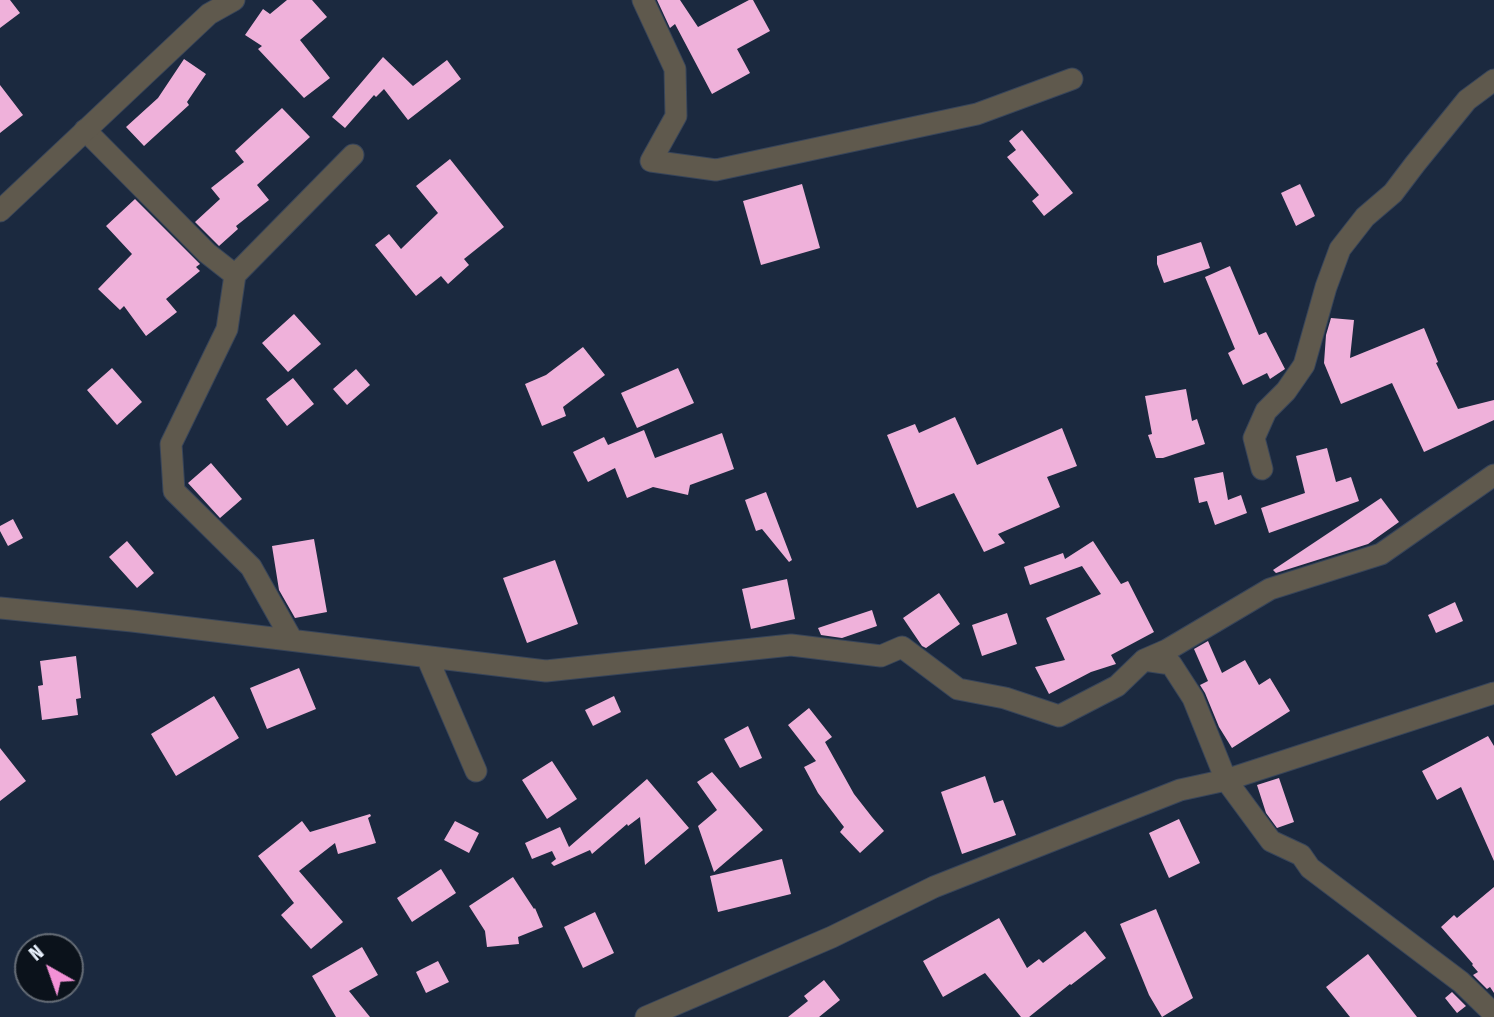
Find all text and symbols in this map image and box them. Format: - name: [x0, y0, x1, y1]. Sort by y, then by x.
- north arrow: [14, 933, 84, 1003]
- text: N: [25, 941, 48, 966]

